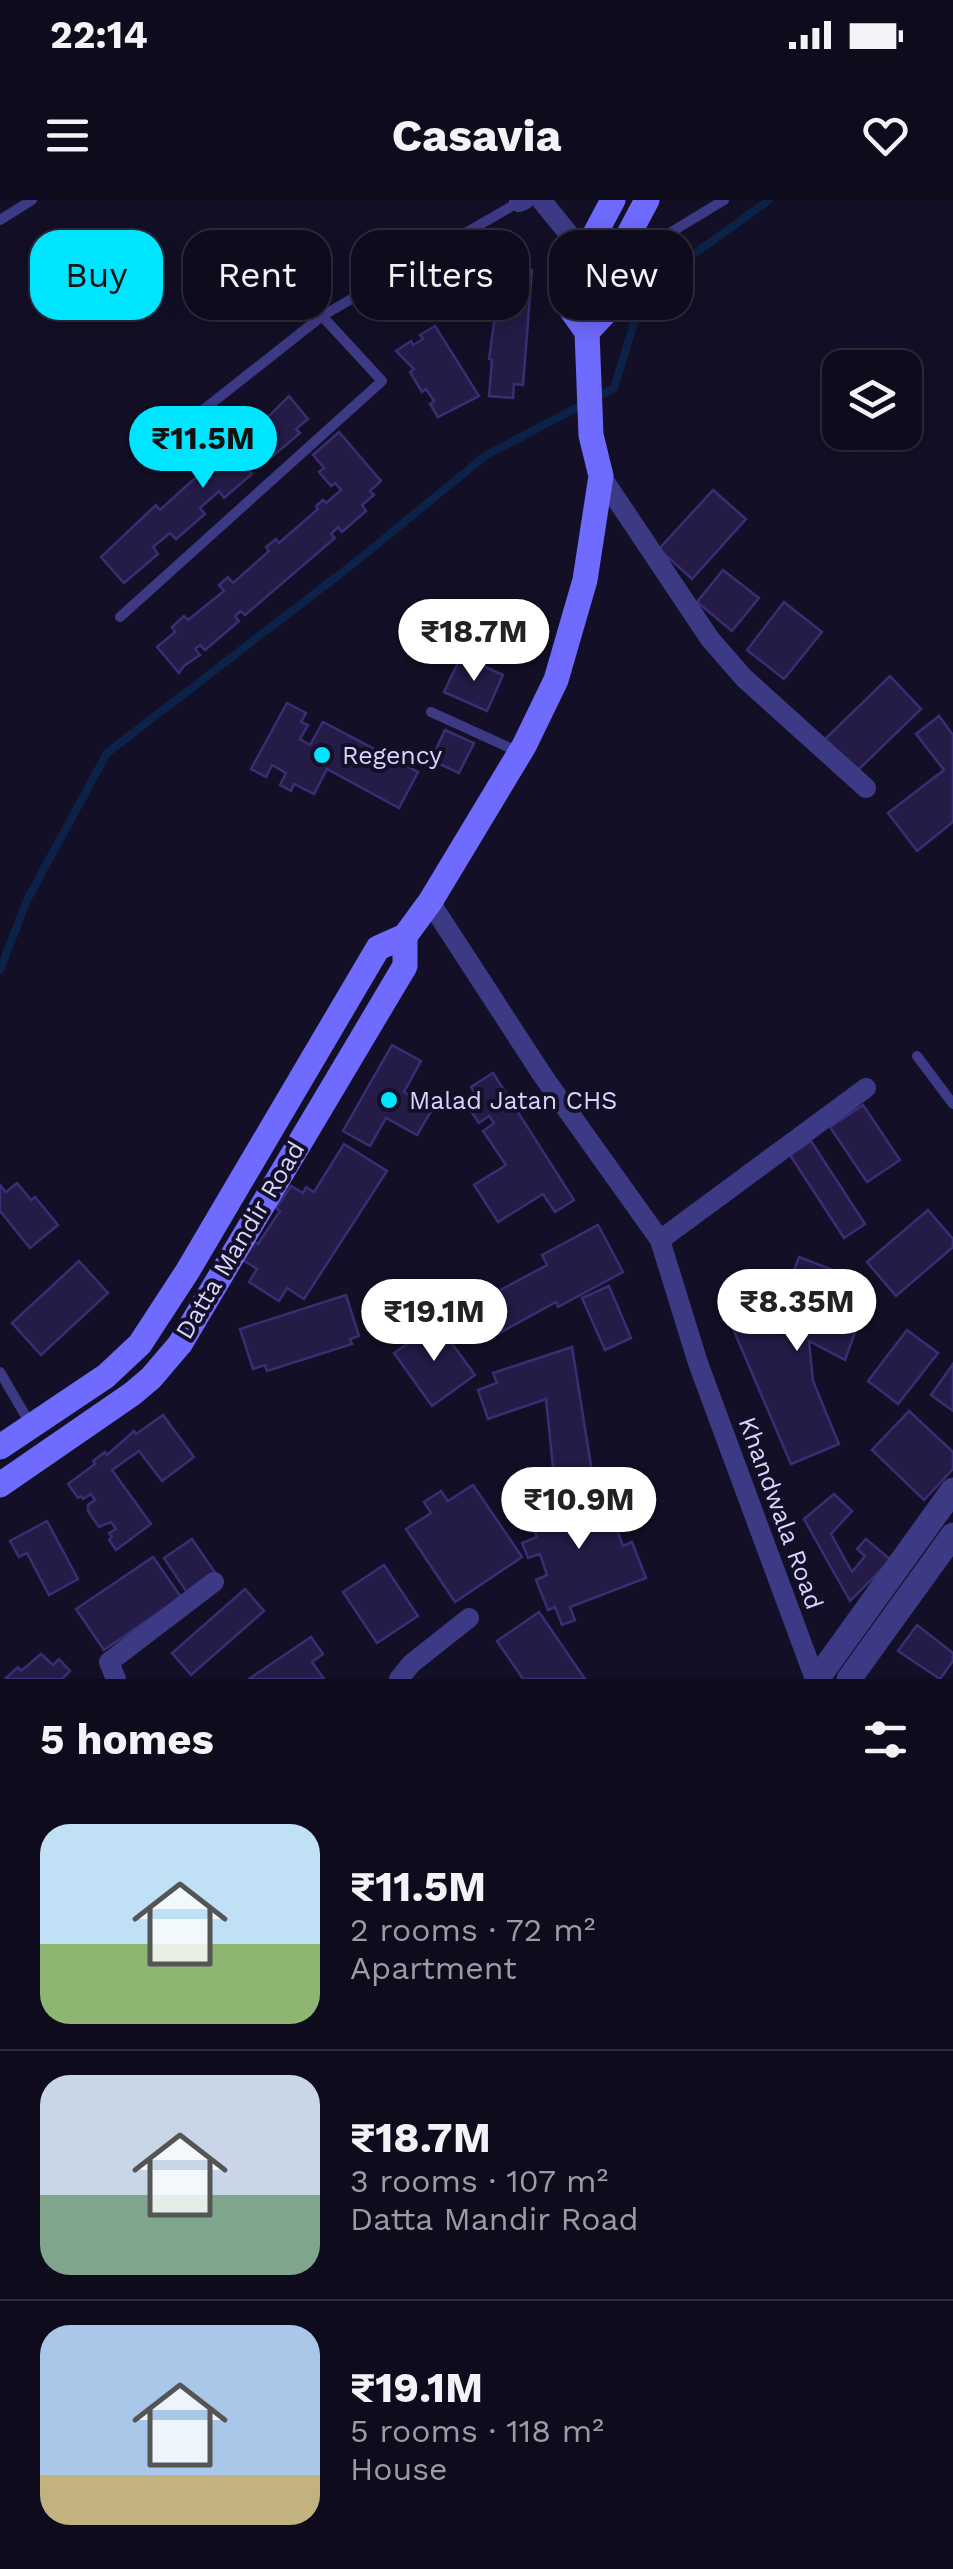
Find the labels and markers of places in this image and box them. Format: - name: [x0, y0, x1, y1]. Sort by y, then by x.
- pin: ₹11.5M: [122, 406, 284, 491]
- pin: ₹18.7M: [393, 599, 555, 684]
- place label: Regency: [342, 741, 442, 770]
- marker: Regency: [311, 744, 333, 766]
- place label: Malad Jatan CHS: [409, 1086, 617, 1115]
- marker: Malad Jatan CHS: [378, 1089, 400, 1111]
- pin: ₹8.35M: [716, 1269, 878, 1354]
- pin: ₹19.1M: [353, 1279, 515, 1364]
- pin: ₹10.9M: [498, 1467, 660, 1552]

